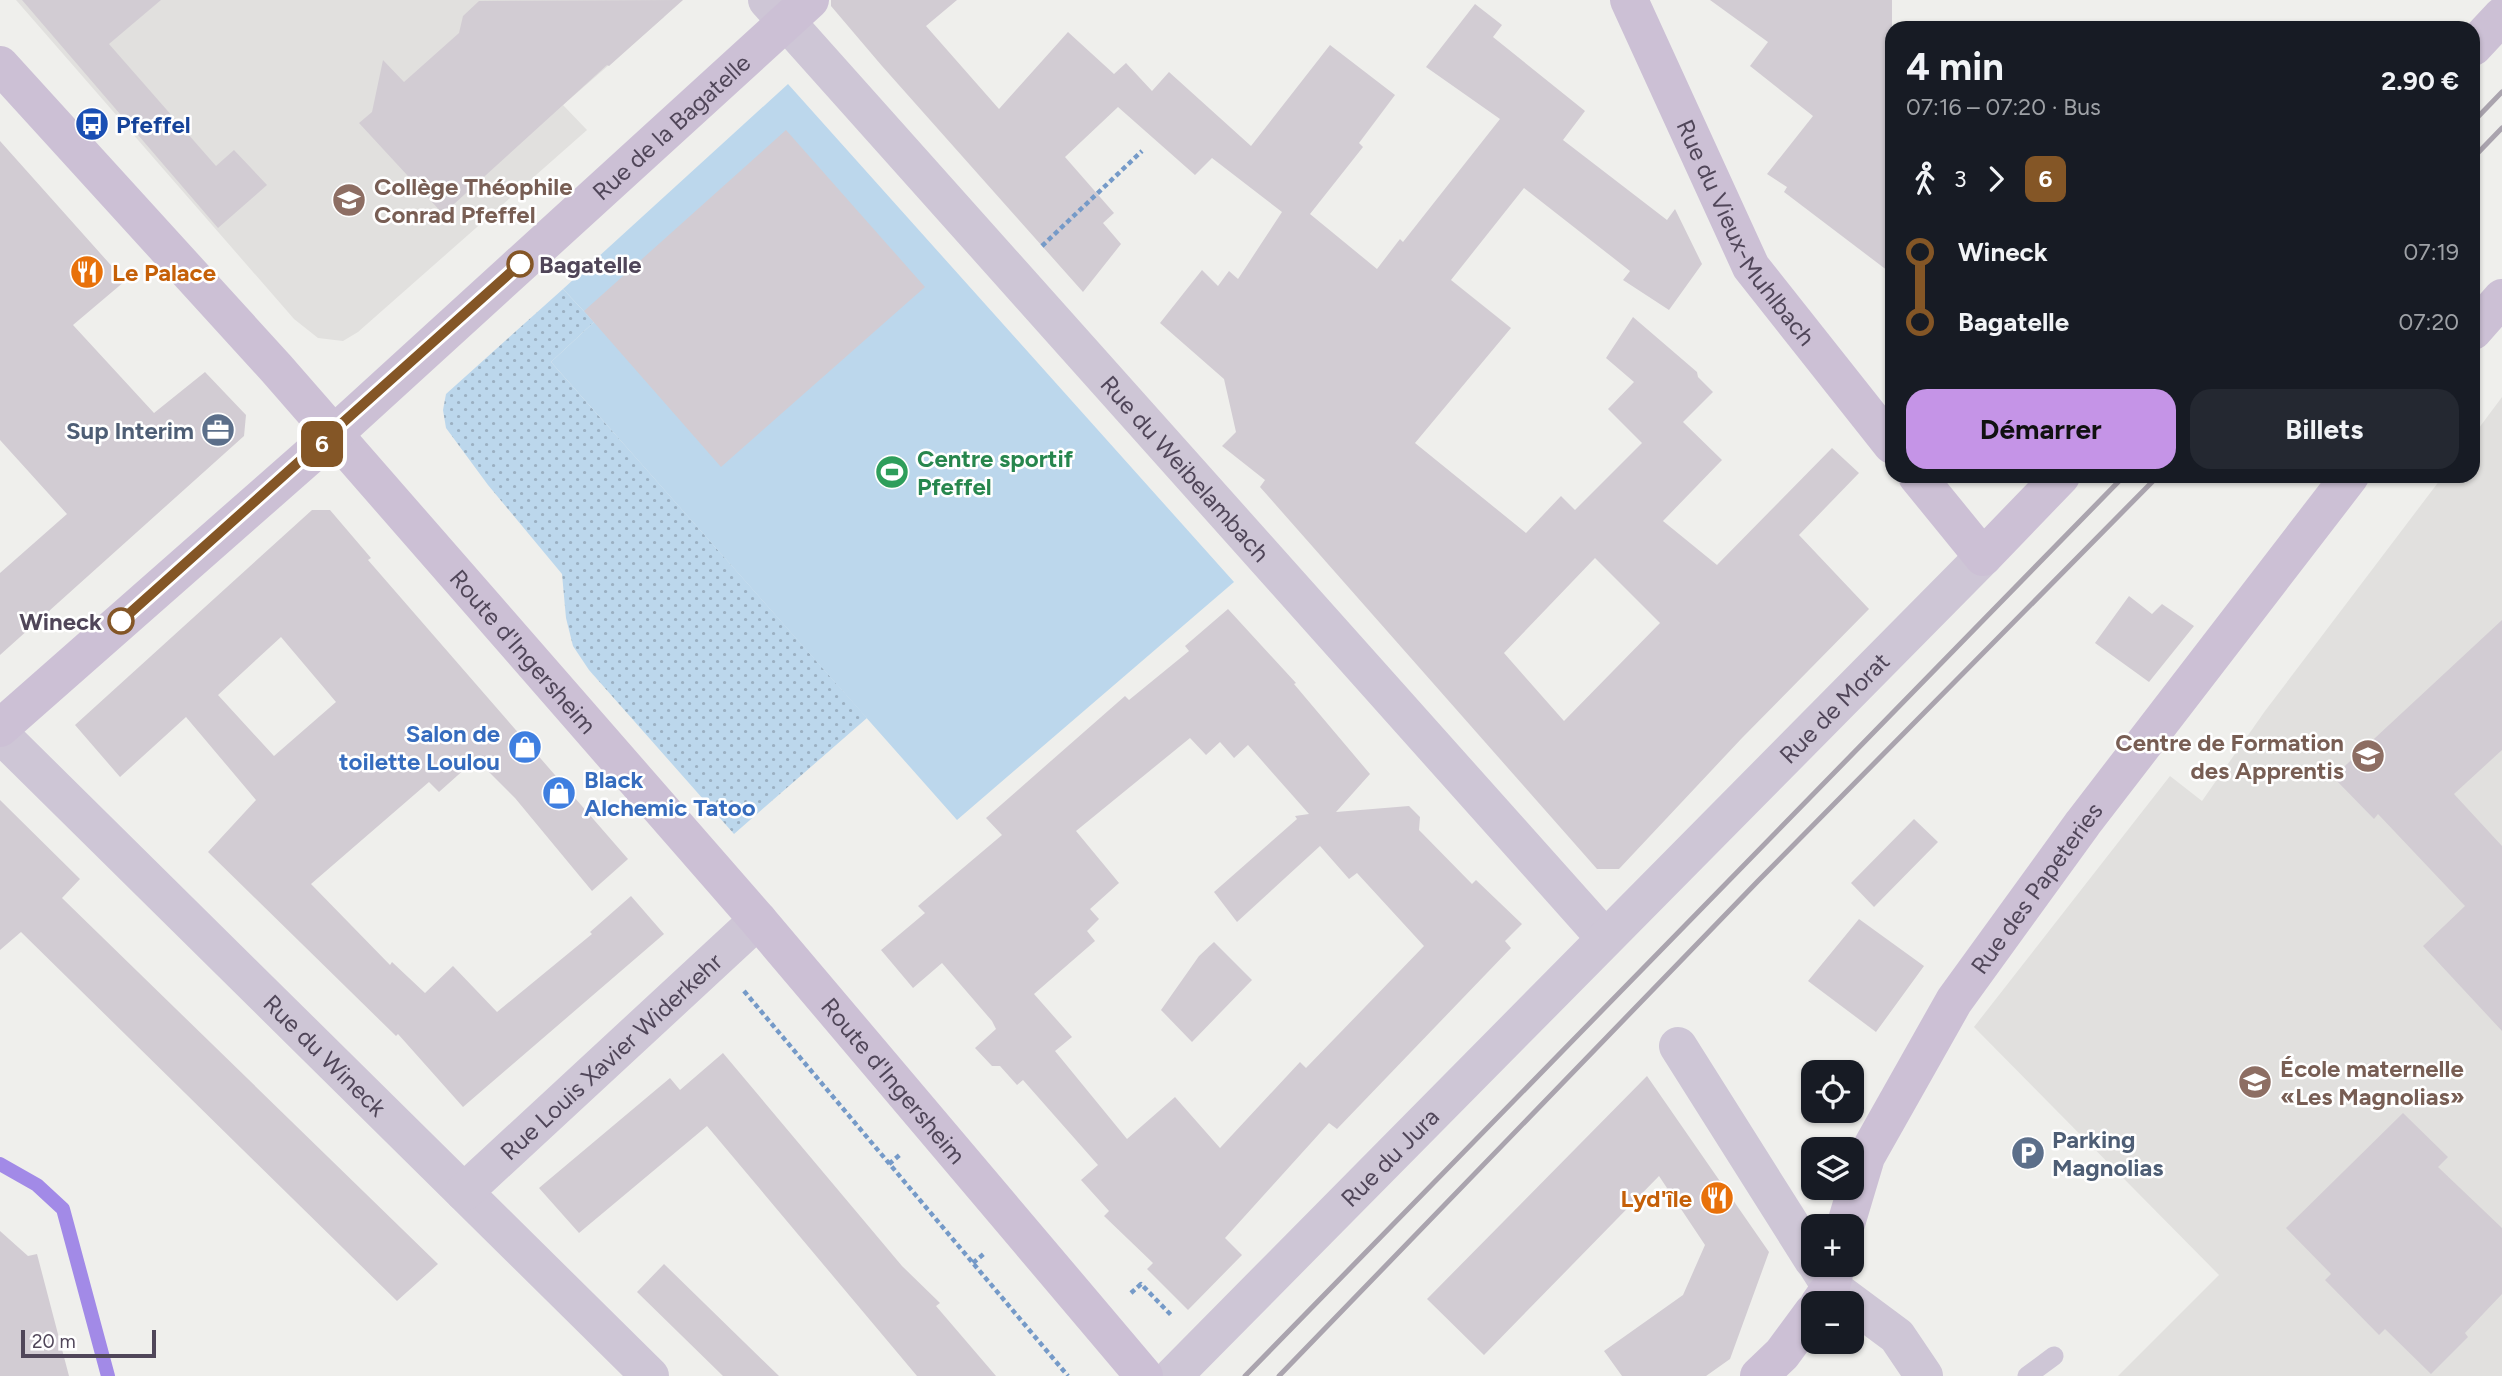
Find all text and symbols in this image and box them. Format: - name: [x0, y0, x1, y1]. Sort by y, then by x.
- text: 4 min: [1906, 44, 2004, 90]
- street label: Rue de la Bagatelle: [586, 48, 756, 206]
- text: 2.90 €: [2381, 65, 2459, 97]
- text: 07:16 – 07:20 · Bus: [1906, 93, 2101, 121]
- bus stop icon: Pfeffel: [73, 105, 111, 143]
- place label: Pfeffel: [116, 110, 191, 139]
- street label: Rue du Vieux-Muhlbach: [1671, 115, 1822, 351]
- icon: walk: [1906, 160, 1944, 198]
- icon: forward: [1977, 160, 2015, 198]
- text: 6: [2039, 164, 2052, 193]
- text: 3: [1954, 165, 1967, 193]
- place label: Collège Théophile Conrad Pfeffel: [374, 172, 573, 229]
- school or university icon: Collège Théophile Conrad Pfeffel: [330, 181, 368, 219]
- text: Wineck: [1958, 236, 2048, 268]
- text: 07:19: [2404, 238, 2459, 266]
- place label: Bagatelle: [539, 250, 642, 279]
- marker: Bagatelle: [507, 251, 533, 277]
- restaurant icon: Le Palace: [68, 253, 106, 291]
- place label: Le Palace: [112, 258, 216, 287]
- text: Bagatelle: [1958, 306, 2069, 338]
- text: 07:20: [2398, 308, 2459, 336]
- street label: Rue du Weibelambach: [1095, 369, 1276, 567]
- button: Démarrer: [1906, 389, 2176, 469]
- button: Billets: [2190, 389, 2459, 469]
- office icon: Sup Interim: [199, 411, 237, 449]
- place label: Sup Interim: [66, 416, 194, 445]
- line badge: 6: [299, 421, 345, 467]
- text: 6: [315, 429, 329, 458]
- place label: Centre sportif Pfeffel: [917, 444, 1074, 501]
- sports icon: Centre sportif Pfeffel: [873, 453, 911, 491]
- street label: Route d'Ingersheim: [444, 563, 603, 739]
- place label: Wineck: [19, 607, 102, 636]
- marker: Wineck: [108, 608, 134, 634]
- street label: Rue de Morat: [1773, 646, 1895, 769]
- place label: Salon de toilette Loulou: [339, 719, 500, 776]
- shop icon: Salon de toilette Loulou: [506, 728, 544, 766]
- place label: Centre de Formation des Apprentis: [2115, 728, 2344, 785]
- school or university icon: Centre de Formation des Apprentis: [2349, 737, 2387, 775]
- place label: Black Alchemic Tatoo: [584, 765, 756, 822]
- shop icon: Black Alchemic Tatoo: [540, 774, 578, 812]
- street label: Rue des Papeteries: [1964, 796, 2108, 979]
- street label: Rue Louis Xavier Widerkehr: [494, 947, 728, 1166]
- street label: Rue du Wineck: [258, 988, 393, 1122]
- street label: Route d'Ingersheim: [816, 992, 972, 1169]
- place label: École maternelle «Les Magnolias»: [2280, 1054, 2465, 1111]
- map controls: [1801, 1060, 1864, 1354]
- button: locate: [1801, 1060, 1864, 1123]
- school or university icon: École maternelle «Les Magnolias»: [2236, 1063, 2274, 1101]
- street label: Rue du Jura: [1335, 1102, 1445, 1212]
- place label: Parking Magnolias: [2052, 1125, 2164, 1182]
- parking icon: Parking Magnolias: [2009, 1134, 2047, 1172]
- button: layers: [1801, 1137, 1864, 1200]
- restaurant icon: Lyd'île: [1698, 1179, 1736, 1217]
- place label: Lyd'île: [1620, 1184, 1692, 1213]
- button: +: [1801, 1214, 1864, 1277]
- button: −: [1801, 1291, 1864, 1354]
- scale bar: [21, 1327, 156, 1359]
- text: 20 m: [32, 1330, 76, 1353]

